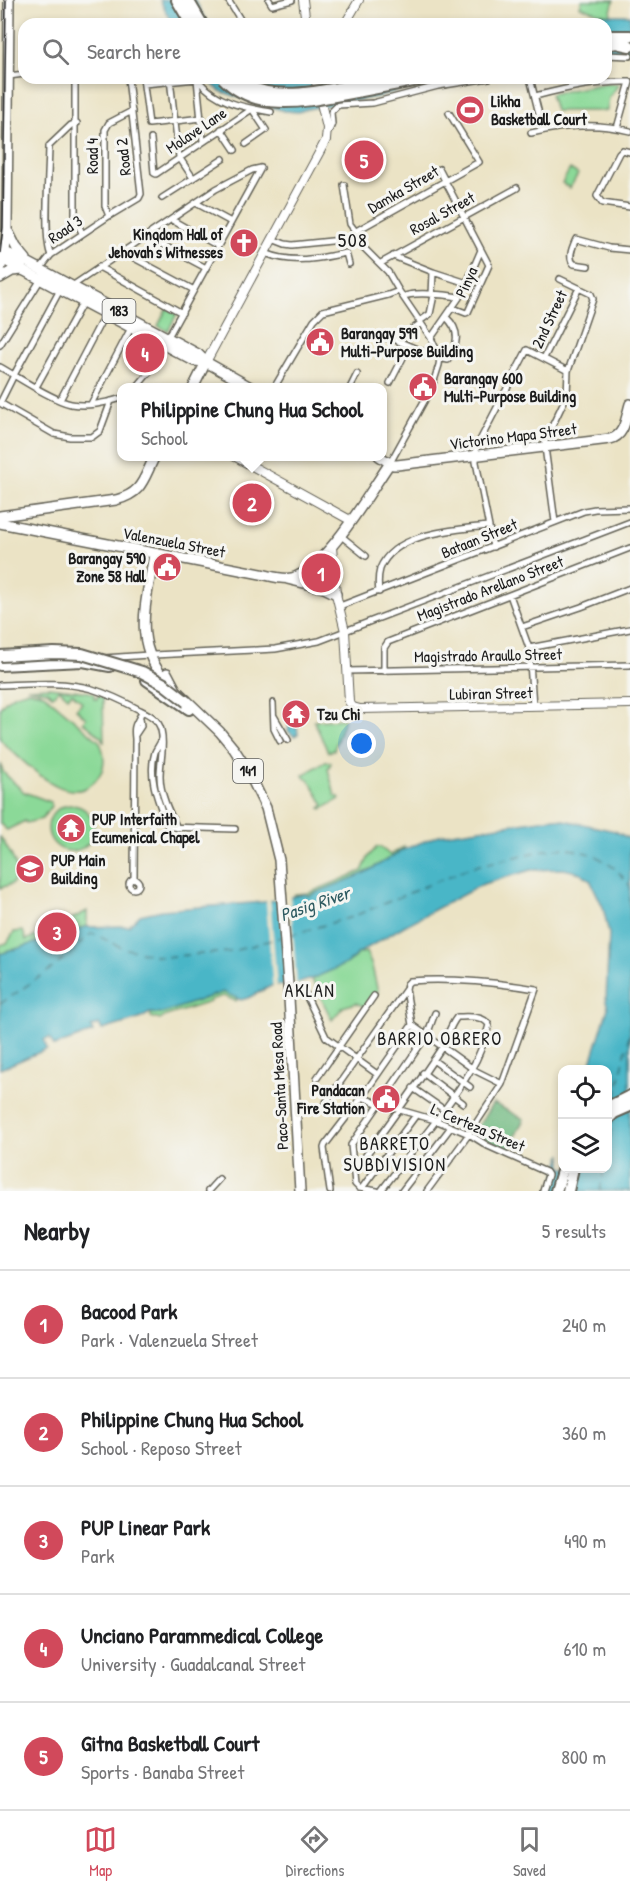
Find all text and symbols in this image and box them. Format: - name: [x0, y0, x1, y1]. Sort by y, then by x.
- search box: [18, 18, 612, 84]
- icon: search: [39, 35, 72, 68]
- text: Search here: [87, 36, 181, 66]
- place label: Likha Basketball Court: [491, 90, 587, 130]
- sports icon: Likha Basketball Court: [454, 94, 486, 126]
- street label: Molave Lane: [161, 101, 231, 158]
- street label: Road 2: [110, 137, 136, 177]
- street label: Road 4: [81, 138, 103, 174]
- pin: 5: [344, 138, 384, 182]
- street label: Damka Street: [363, 160, 443, 218]
- street label: Rosal Street: [405, 186, 479, 240]
- street label: Road 3: [43, 210, 87, 248]
- place label: Kingdom Hall of Jehovah's Witnesses: [108, 223, 224, 263]
- district label: 508: [338, 226, 368, 253]
- church icon: Kingdom Hall of Jehovah's Witnesses: [228, 227, 260, 259]
- street label: Pinya: [450, 263, 482, 301]
- street label: 2nd Street: [526, 286, 572, 352]
- road number: 183: [102, 299, 136, 323]
- place label: Barangay 599 Multi-Purpose Building: [341, 322, 473, 363]
- public building icon: Barangay 599 Multi-Purpose Building: [304, 326, 336, 358]
- pin: 4: [126, 330, 164, 376]
- place label: Barangay 600 Multi-Purpose Building: [444, 367, 576, 408]
- public building icon: Barangay 600 Multi-Purpose Building: [407, 371, 439, 403]
- popup: [117, 383, 387, 461]
- text: Philippine Chung Hua School: [141, 394, 363, 424]
- street label: Victorino Mapa Street: [448, 417, 578, 455]
- text: School: [141, 424, 188, 451]
- pin: 2: [232, 480, 272, 526]
- street label: Bataan Street: [438, 513, 521, 563]
- street label: Valenzuela Street: [121, 521, 228, 563]
- place label: Barangay 590 Zone 58 Hall: [68, 547, 147, 587]
- pin: 1: [302, 550, 340, 596]
- street label: Magistrado Arellano Street: [414, 550, 567, 626]
- public building icon: Barangay 590 Zone 58 Hall: [151, 551, 183, 583]
- street label: Magistrado Araullo Street: [414, 643, 563, 667]
- street label: Lubiran Street: [449, 681, 533, 705]
- temple icon: Tzu Chi: [280, 698, 312, 730]
- place label: Tzu Chi: [316, 703, 361, 725]
- your location: [347, 729, 376, 758]
- road number: 141: [233, 759, 263, 783]
- place label: PUP Interfaith Ecumenical Chapel: [92, 808, 200, 849]
- temple icon: PUP Interfaith Ecumenical Chapel: [55, 812, 87, 844]
- place label: PUP Main Building: [51, 849, 105, 890]
- school or university icon: PUP Main Building: [14, 853, 46, 885]
- water label: Pasig River: [277, 879, 355, 927]
- pin: 3: [38, 910, 76, 954]
- district label: AKLAN: [285, 978, 335, 1003]
- street label: Paco-Santa Mesa Road: [265, 1022, 293, 1150]
- district label: BARRIO OBRERO: [377, 1026, 503, 1051]
- map controls: [558, 1065, 612, 1173]
- button: locate: [558, 1065, 612, 1119]
- place label: Pandacan Fire Station: [296, 1079, 365, 1119]
- public building icon: Pandacan Fire Station: [370, 1083, 402, 1115]
- street label: L. Certeza Street: [428, 1097, 529, 1157]
- button: layers: [558, 1119, 612, 1173]
- district label: BARRETO SUBDIVISION: [344, 1131, 447, 1177]
- text: Nearby: [24, 1213, 90, 1248]
- text: 5 results: [542, 1217, 606, 1244]
- text: Bacood Park: [81, 1296, 178, 1326]
- text: 1: [40, 1311, 47, 1338]
- text: 240 m: [562, 1311, 606, 1338]
- text: Park · Valenzuela Street: [81, 1326, 258, 1353]
- text: Philippine Chung Hua School: [81, 1404, 303, 1434]
- text: 2: [39, 1419, 48, 1446]
- text: 360 m: [562, 1419, 606, 1446]
- text: School · Reposo Street: [81, 1434, 242, 1461]
- text: PUP Linear Park: [81, 1512, 210, 1542]
- text: 3: [39, 1527, 48, 1554]
- text: 490 m: [564, 1527, 606, 1554]
- text: Park: [81, 1542, 114, 1569]
- text: Unciano Parammedical College: [81, 1620, 323, 1650]
- text: 4: [40, 1635, 47, 1662]
- text: 610 m: [564, 1635, 606, 1662]
- text: University · Guadalcanal Street: [81, 1650, 305, 1677]
- text: Gitna Basketball Court: [81, 1728, 259, 1758]
- text: 5: [39, 1743, 48, 1770]
- text: 800 m: [561, 1743, 606, 1770]
- text: Sports · Banaba Street: [81, 1758, 244, 1785]
- tab: Map: [84, 1823, 117, 1881]
- tab: Directions: [286, 1823, 344, 1881]
- tab: Saved: [513, 1823, 546, 1881]

